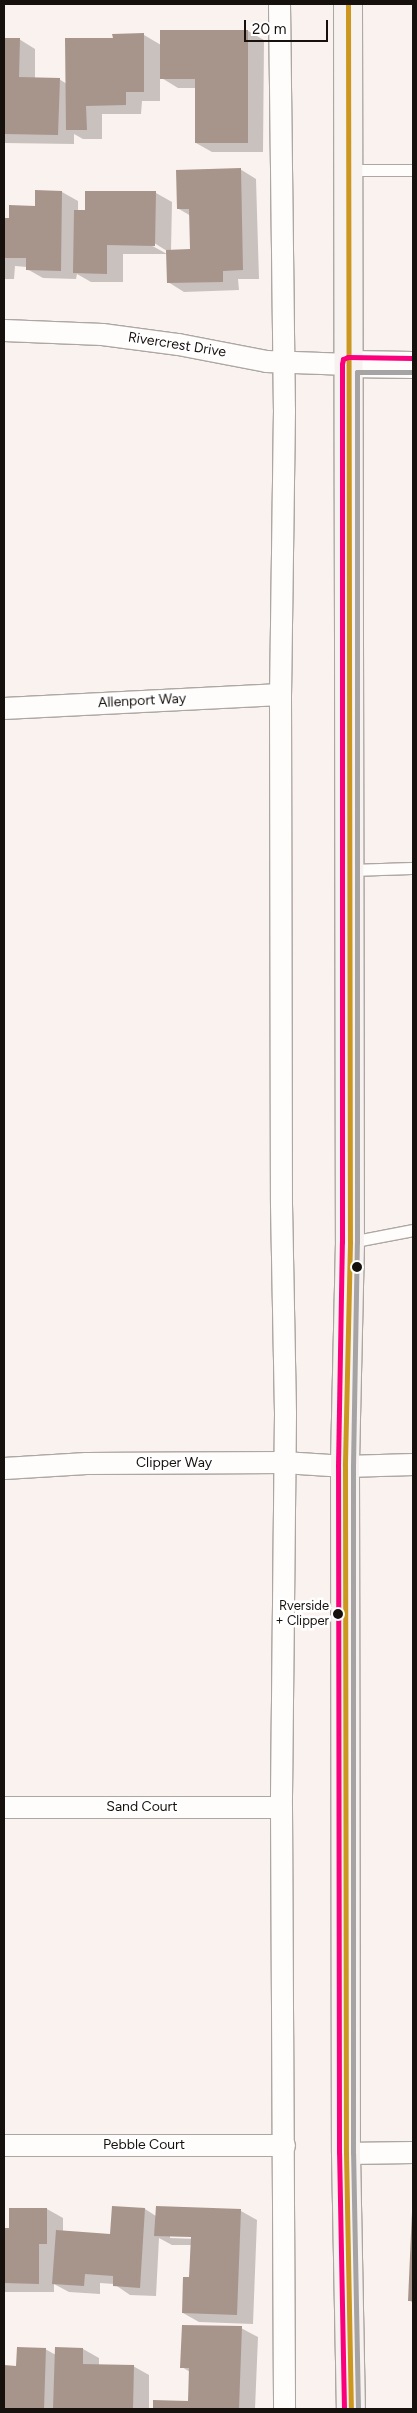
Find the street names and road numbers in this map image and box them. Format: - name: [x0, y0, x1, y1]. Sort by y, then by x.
- street label: Rivercrest Drive: [127, 329, 227, 361]
- street label: Allenport Way: [98, 690, 186, 712]
- street label: Clipper Way: [136, 1455, 212, 1471]
- street label: Sand Court: [106, 1799, 178, 1815]
- street label: Pebble Court: [103, 2137, 185, 2153]

